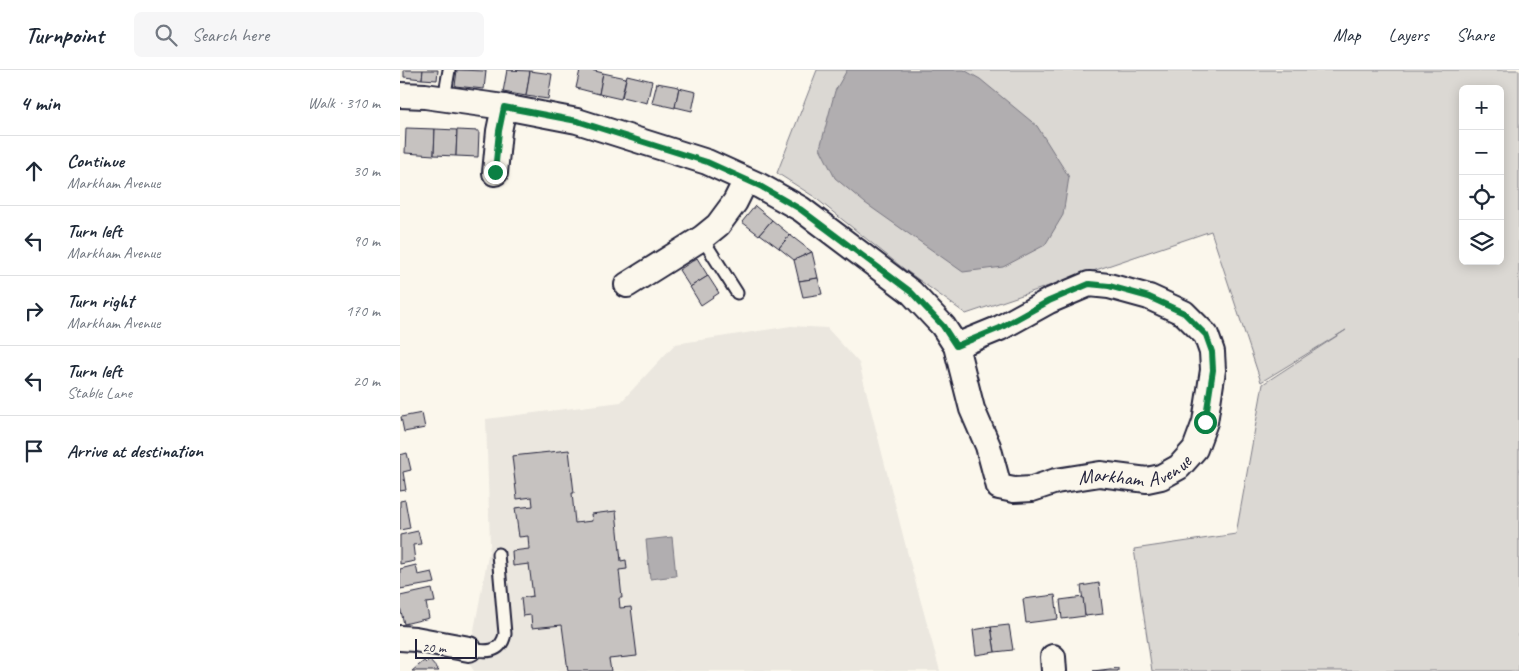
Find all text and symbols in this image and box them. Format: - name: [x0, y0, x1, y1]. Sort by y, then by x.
- search box: [134, 12, 484, 57]
- text: Turnpoint: [25, 20, 104, 50]
- icon: search: [152, 21, 180, 49]
- text: Search here: [192, 23, 269, 47]
- text: Map: [1333, 24, 1361, 46]
- text: Layers: [1389, 24, 1428, 46]
- text: Share: [1456, 24, 1494, 46]
- map controls: [1459, 85, 1504, 265]
- button: +: [1459, 85, 1504, 130]
- text: 4 min: [20, 90, 60, 116]
- text: Walk · 310 m: [308, 93, 380, 113]
- button: −: [1459, 130, 1504, 175]
- text: Continue: [67, 149, 124, 173]
- icon: ahead: [20, 157, 48, 185]
- text: 30 m: [353, 161, 380, 181]
- route end: [484, 161, 507, 184]
- text: Markham Avenue: [67, 173, 160, 193]
- button: locate: [1459, 175, 1504, 220]
- text: Turn left: [67, 219, 122, 243]
- button: layers: [1459, 220, 1504, 265]
- icon: left: [20, 227, 48, 255]
- text: 90 m: [353, 231, 380, 251]
- text: Markham Avenue: [67, 243, 160, 263]
- text: Turn right: [67, 289, 134, 313]
- icon: right: [20, 297, 48, 325]
- text: 170 m: [346, 301, 380, 321]
- text: Markham Avenue: [67, 313, 160, 333]
- text: Turn left: [67, 359, 122, 383]
- icon: left: [20, 367, 48, 395]
- text: 20 m: [353, 371, 380, 391]
- text: Stable Lane: [67, 383, 132, 403]
- route start: [1194, 411, 1217, 434]
- icon: arrive: [20, 437, 48, 465]
- text: Arrive at destination: [67, 439, 203, 463]
- street label: Markham Avenue: [1076, 449, 1198, 493]
- scale bar: [415, 636, 478, 659]
- text: 20 m: [422, 639, 446, 656]

